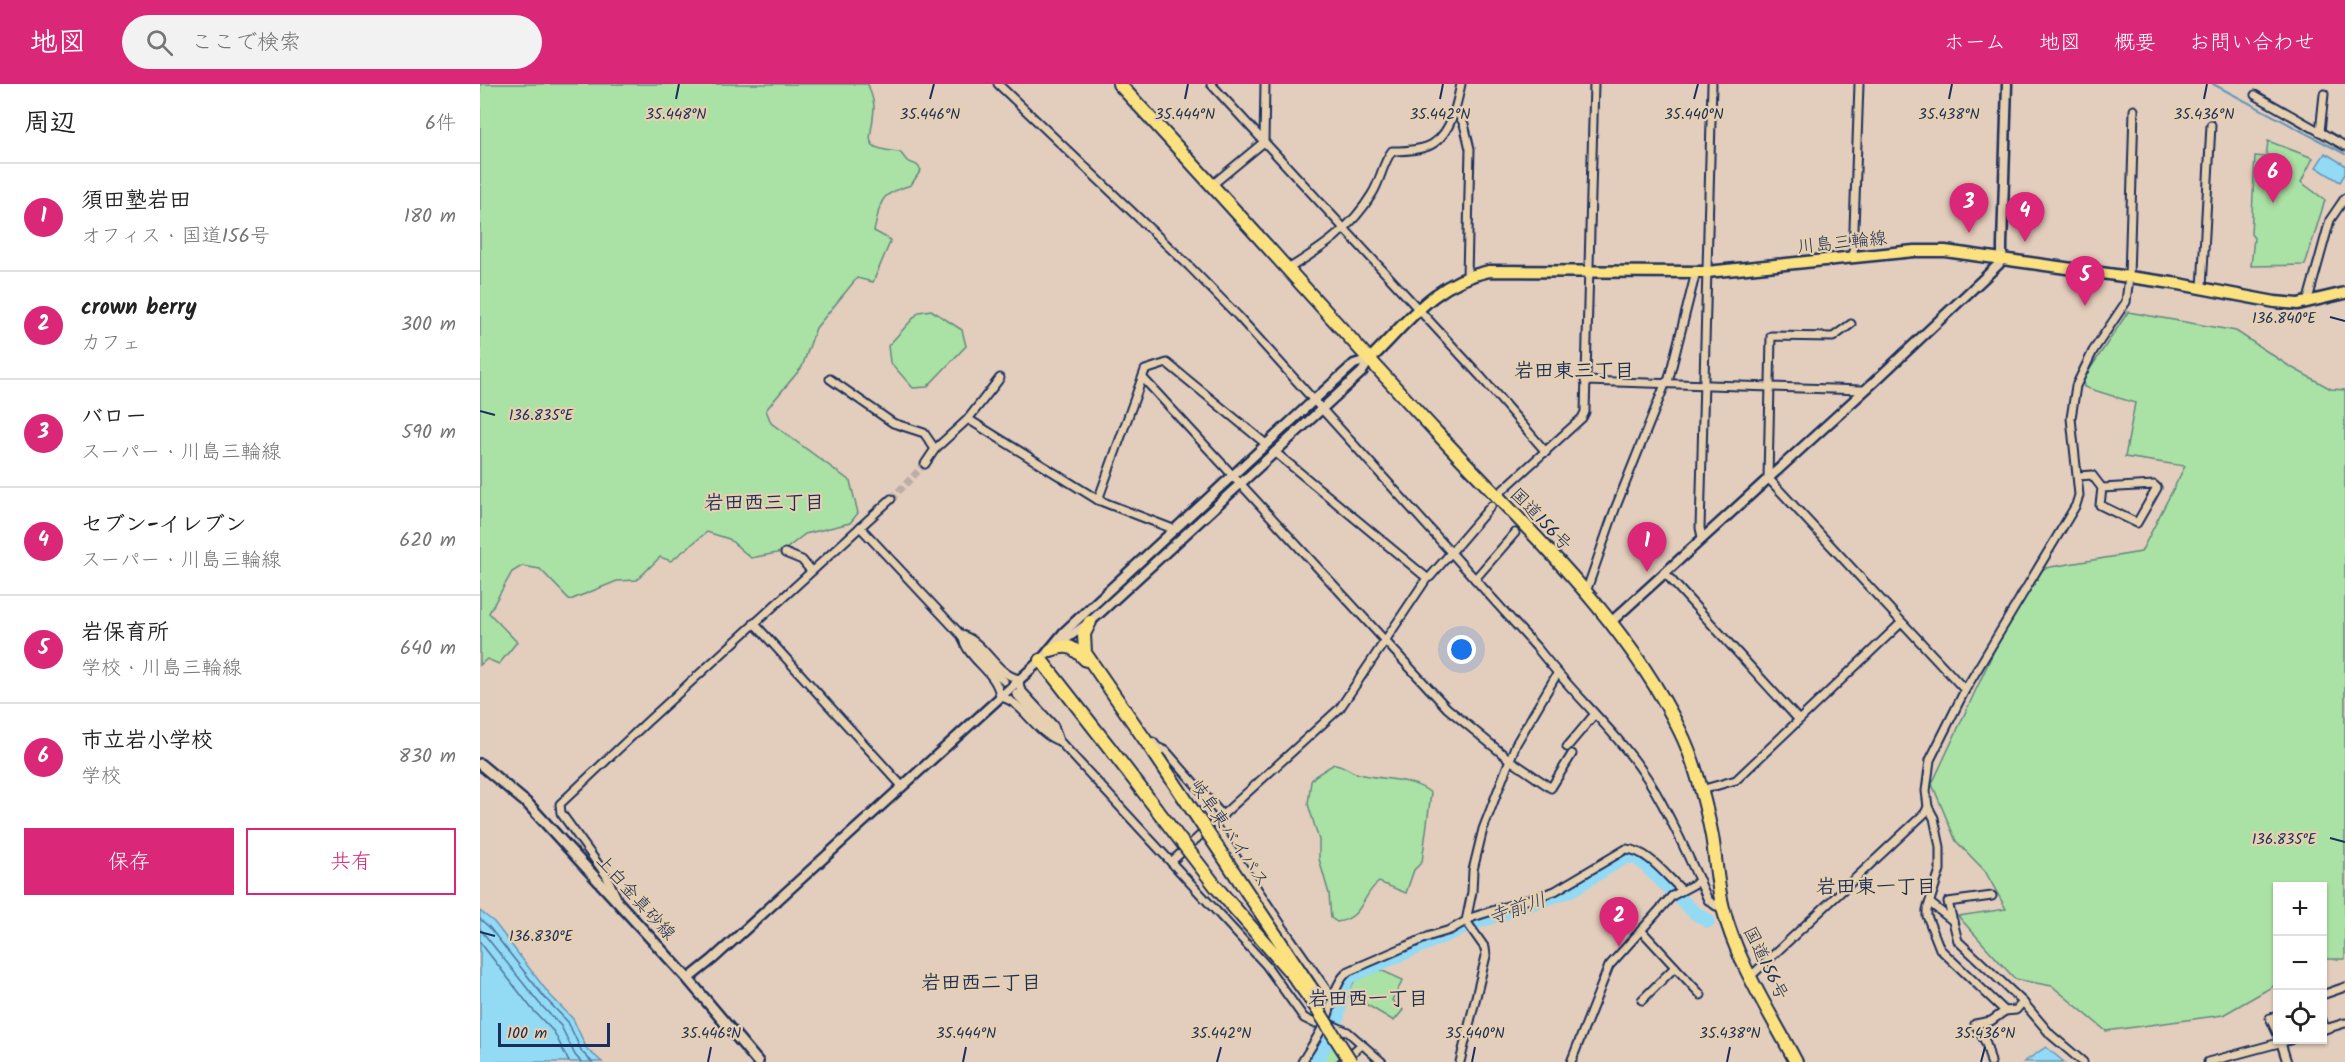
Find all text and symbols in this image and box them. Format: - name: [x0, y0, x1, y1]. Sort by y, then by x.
- search box: [122, 15, 542, 69]
- text: 地図: [30, 21, 86, 66]
- icon: search: [143, 26, 176, 59]
- text: ここで検索: [191, 26, 301, 61]
- text: ホーム: [1944, 27, 2006, 60]
- text: 地図: [2039, 27, 2081, 60]
- text: 概要: [2114, 27, 2156, 60]
- text: お問い合わせ: [2189, 27, 2315, 60]
- text: 周辺: [24, 103, 76, 145]
- text: 35.448°N: [646, 103, 706, 127]
- text: 35.446°N: [900, 103, 960, 127]
- text: 35.444°N: [1155, 103, 1215, 127]
- text: 35.442°N: [1410, 103, 1470, 127]
- text: 35.440°N: [1664, 103, 1724, 127]
- text: 35.438°N: [1918, 103, 1980, 127]
- text: 35.436°N: [2174, 103, 2234, 127]
- text: 6件: [425, 108, 456, 140]
- pin: 6: [2254, 154, 2292, 203]
- text: 須田塾岩田: [81, 184, 191, 219]
- pin: 3: [1950, 184, 1988, 233]
- pin: 4: [2006, 192, 2044, 242]
- text: 1: [40, 201, 47, 233]
- text: 180 m: [404, 201, 456, 233]
- text: オフィス · 国道156号: [81, 221, 270, 253]
- street label: 川島三輪線: [1796, 224, 1888, 263]
- pin: 5: [2066, 256, 2104, 306]
- text: crown berry: [81, 291, 197, 326]
- text: 136.840°E: [2252, 307, 2317, 331]
- text: 2: [38, 309, 49, 341]
- text: 300 m: [401, 309, 456, 341]
- text: カフェ: [81, 328, 141, 360]
- district label: 岩田東三丁目: [1514, 356, 1634, 388]
- text: バロー: [81, 400, 147, 435]
- text: 136.835°E: [509, 404, 575, 428]
- text: 3: [38, 417, 49, 449]
- text: 590 m: [402, 417, 456, 449]
- text: スーパー · 川島三輪線: [81, 437, 281, 469]
- street label: 国道156号: [1502, 481, 1578, 559]
- district label: 岩田西三丁目: [704, 488, 824, 520]
- text: セブン-イレブン: [81, 508, 247, 543]
- pin: 1: [1628, 522, 1666, 572]
- text: 4: [38, 525, 49, 557]
- text: 620 m: [399, 525, 456, 557]
- text: スーパー · 川島三輪線: [81, 545, 281, 577]
- text: 岩保育所: [81, 616, 169, 651]
- text: 5: [38, 633, 49, 665]
- text: 640 m: [400, 633, 456, 665]
- your location: [1447, 635, 1476, 664]
- text: 学校 · 川島三輪線: [81, 653, 242, 685]
- text: 市立岩小学校: [81, 724, 213, 759]
- text: 6: [38, 741, 49, 773]
- text: 830 m: [399, 741, 456, 773]
- text: 学校: [81, 761, 121, 793]
- street label: 岐阜東バイパス: [1182, 774, 1276, 894]
- button: 保存: [24, 828, 234, 895]
- button: 共有: [246, 828, 456, 895]
- text: 136.835°E: [2252, 828, 2318, 852]
- street label: 上白金真砂線: [588, 848, 682, 948]
- district label: 岩田東一丁目: [1816, 872, 1936, 904]
- map controls: [2273, 882, 2327, 1044]
- button: +: [2273, 882, 2327, 936]
- water label: 寺前川: [1484, 885, 1551, 935]
- pin: 2: [1600, 898, 1638, 947]
- street label: 国道156号: [1734, 922, 1795, 1006]
- text: 136.830°E: [509, 925, 574, 949]
- button: −: [2273, 936, 2327, 990]
- district label: 岩田西二丁目: [921, 968, 1041, 1000]
- district label: 岩田西一丁目: [1308, 984, 1428, 1016]
- button: locate: [2273, 990, 2327, 1044]
- scale bar: [498, 1020, 610, 1048]
- text: 100 m: [507, 1021, 547, 1046]
- text: 35.446°N: [681, 1022, 741, 1046]
- text: 35.444°N: [936, 1022, 996, 1046]
- text: 35.442°N: [1191, 1022, 1251, 1046]
- text: 35.440°N: [1445, 1022, 1505, 1046]
- text: 35.438°N: [1699, 1022, 1761, 1046]
- text: 35.436°N: [1955, 1022, 2015, 1046]

